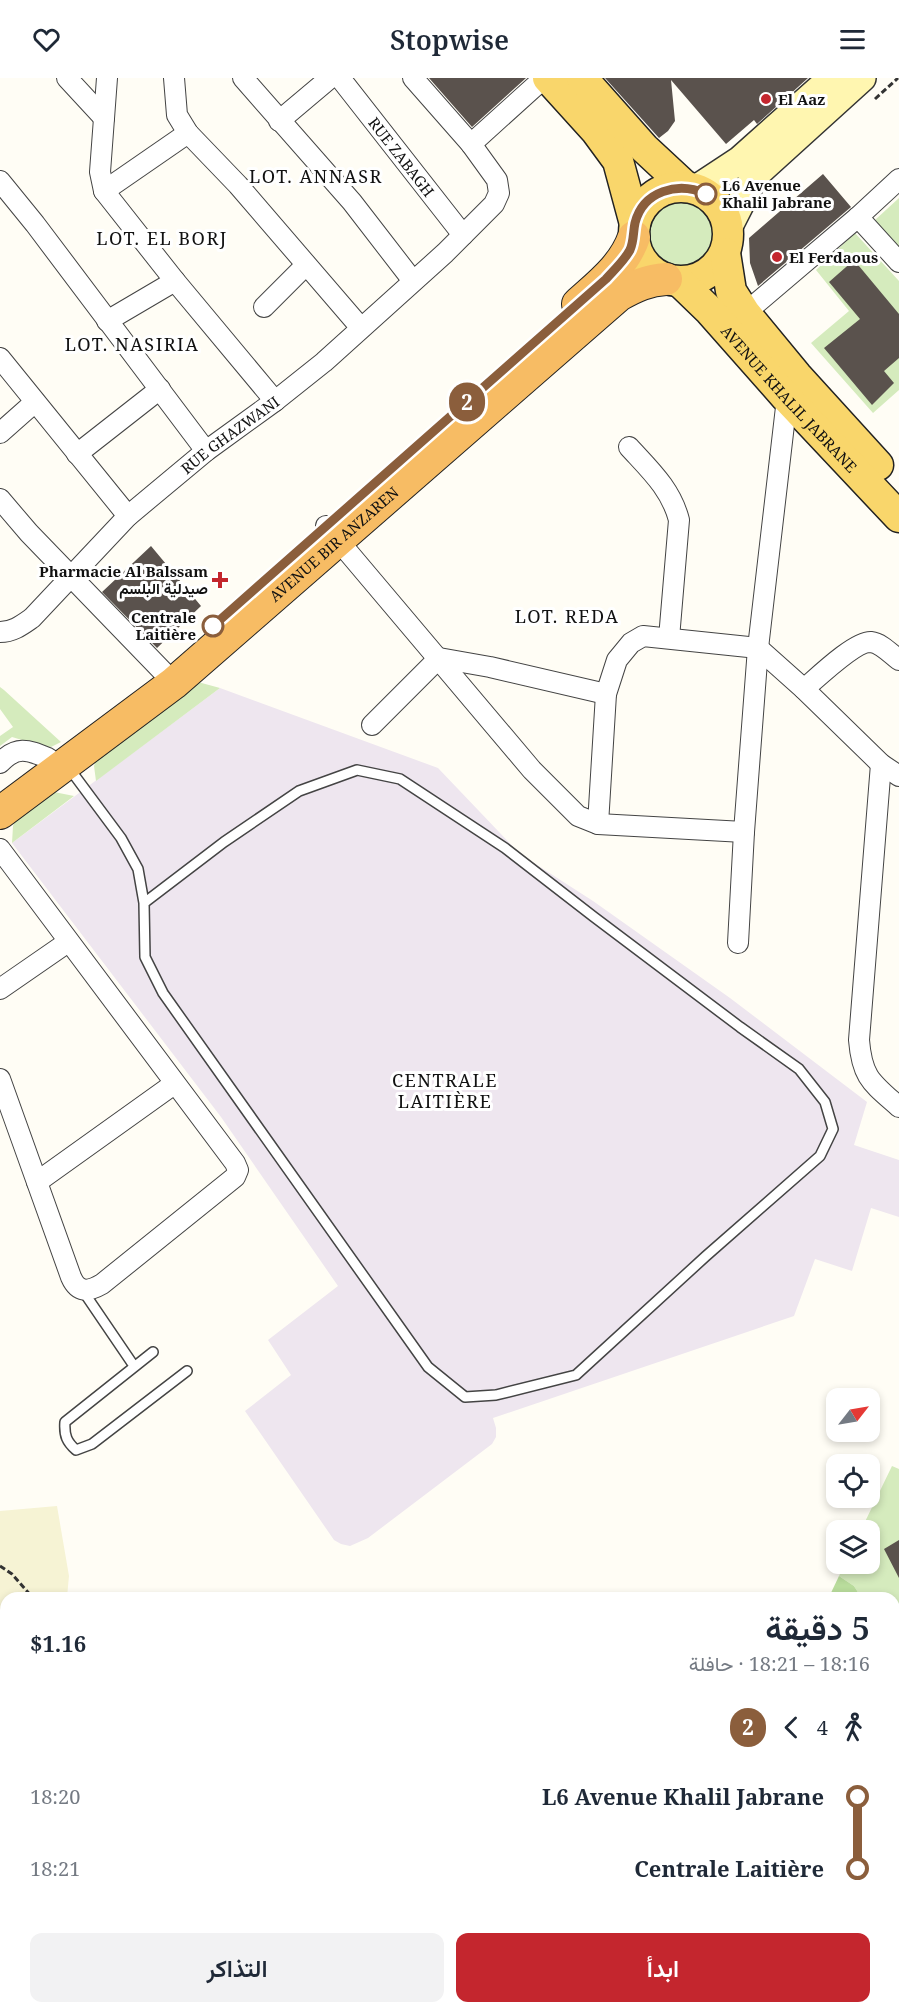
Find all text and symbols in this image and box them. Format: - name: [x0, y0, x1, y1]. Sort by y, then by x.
- text: Stopwise: [390, 21, 509, 58]
- icon: heart: [30, 23, 63, 56]
- icon: menu: [836, 23, 869, 56]
- place label: El Aaz: [778, 89, 825, 109]
- marker: El Aaz: [759, 92, 773, 106]
- street label: RUE ZABAGH: [364, 113, 439, 201]
- district label: LOT. ANNASR: [249, 164, 383, 188]
- place label: L6 Avenue Khalil Jabrane: [722, 175, 832, 212]
- marker: L6 Avenue Khalil Jabrane: [695, 183, 717, 205]
- district label: LOT. EL BORJ: [96, 226, 228, 250]
- place label: El Ferdaous: [789, 247, 878, 267]
- marker: El Ferdaous: [770, 250, 784, 264]
- street label: AVENUE KHALIL JABRANE: [717, 321, 862, 476]
- district label: LOT. NASIRIA: [65, 332, 199, 356]
- line badge: 2: [448, 382, 486, 422]
- text: 2: [461, 388, 473, 416]
- street label: RUE GHAZWANI: [176, 391, 283, 478]
- street label: AVENUE BIR ANZAREN: [265, 481, 403, 606]
- place label: Pharmacie Al Balssam صيدلية البلسم: [39, 561, 208, 599]
- marker: Pharmacie Al Balssam صيدلية البلسم: [213, 573, 227, 587]
- district label: LOT. REDA: [515, 604, 619, 628]
- place label: Centrale Laitière: [131, 607, 196, 644]
- marker: Centrale Laitière: [202, 615, 224, 637]
- district label: CENTRALE LAITIÈRE: [392, 1068, 498, 1113]
- north arrow: [826, 1388, 880, 1442]
- map controls: [826, 1388, 880, 1574]
- button: locate: [826, 1454, 880, 1508]
- button: layers: [826, 1520, 880, 1574]
- text: 5 دقيقة: [765, 1605, 870, 1650]
- text: $1.16: [30, 1628, 86, 1658]
- text: 18:16 – 18:21 · حافلة: [689, 1650, 870, 1677]
- icon: back: [775, 1711, 808, 1744]
- icon: walk: [837, 1711, 870, 1744]
- text: 2: [742, 1713, 754, 1741]
- text: 4: [817, 1714, 828, 1741]
- text: L6 Avenue Khalil Jabrane: [542, 1781, 824, 1811]
- text: 18:20: [30, 1783, 80, 1810]
- text: Centrale Laitière: [634, 1853, 824, 1883]
- text: 18:21: [30, 1855, 80, 1882]
- button: التذاكر: [30, 1933, 444, 2002]
- button: ابدأ: [456, 1933, 870, 2002]

